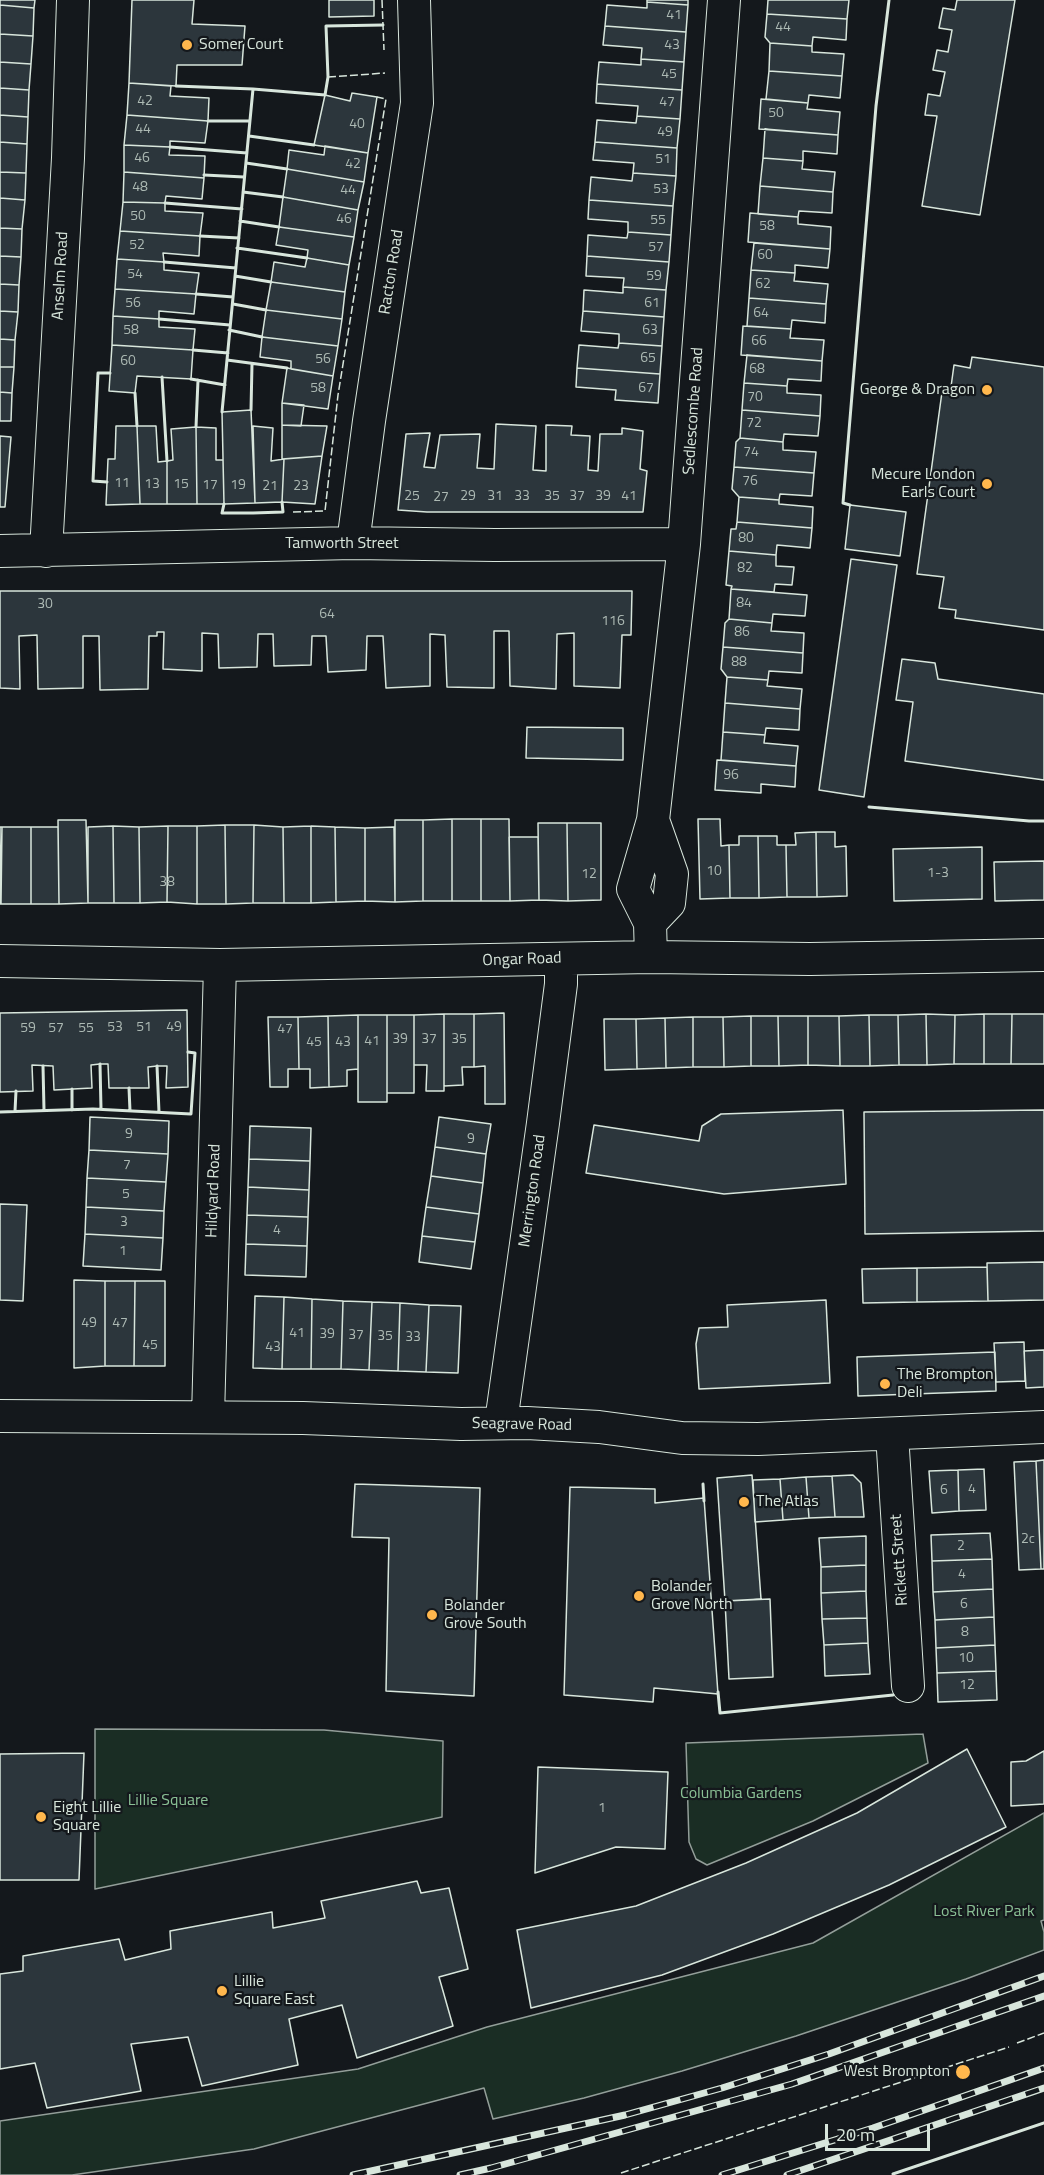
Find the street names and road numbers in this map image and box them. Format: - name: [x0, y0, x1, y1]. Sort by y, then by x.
- street label: Racton Road: [376, 228, 408, 316]
- street label: Anselm Road: [49, 231, 73, 321]
- street label: Sedlescombe Road: [680, 347, 708, 475]
- street label: Tamworth Street: [285, 534, 399, 554]
- street label: Ongar Road: [482, 949, 562, 971]
- street label: Merrington Road: [516, 1133, 550, 1249]
- street label: Hildyard Road: [203, 1144, 225, 1238]
- street label: Seagrave Road: [472, 1415, 572, 1435]
- street label: Rickett Street: [887, 1514, 913, 1606]

